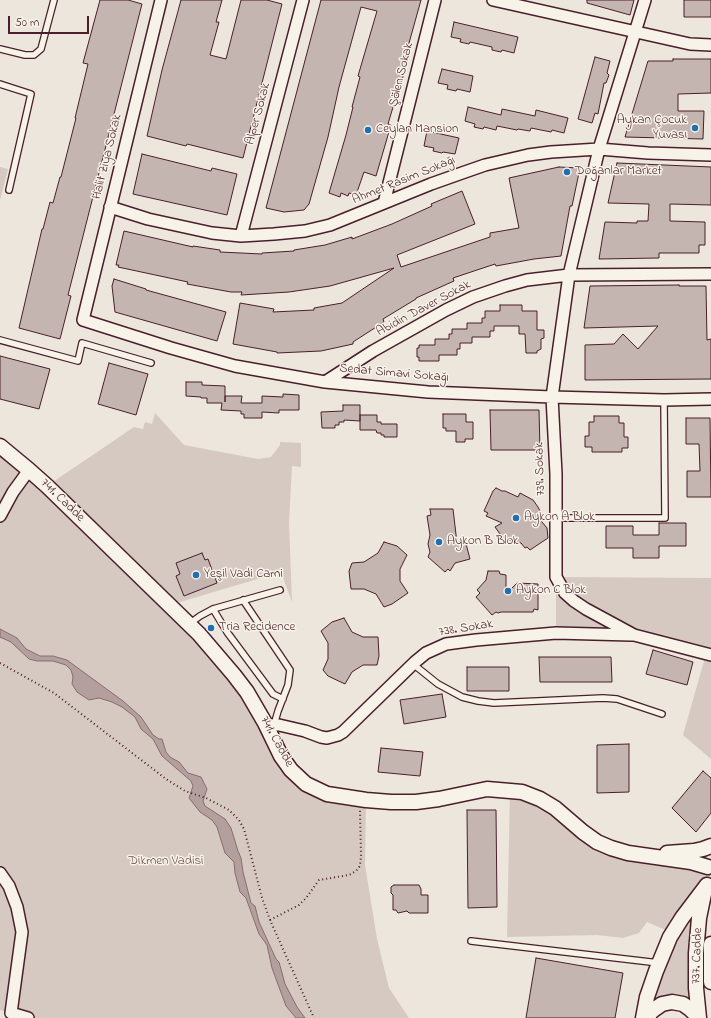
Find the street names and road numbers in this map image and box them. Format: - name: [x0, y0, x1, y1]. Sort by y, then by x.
- street label: Şölen Sokak: [387, 41, 417, 109]
- street label: Alper Sokak: [243, 81, 275, 147]
- street label: Halit Ziya Sokak: [90, 113, 126, 201]
- street label: Ahmet Rasim Sokağı: [350, 153, 458, 209]
- street label: Abidin Daver Sokak: [374, 278, 474, 340]
- street label: Sedat Simavi Sokağı: [338, 361, 450, 387]
- street label: 739. Sokak: [532, 442, 550, 496]
- street label: 741. Cadde: [37, 476, 87, 526]
- street label: 738. Sokak: [438, 617, 494, 641]
- street label: 741. Cadde: [256, 714, 296, 770]
- street label: 737. Cadde: [689, 927, 707, 985]

